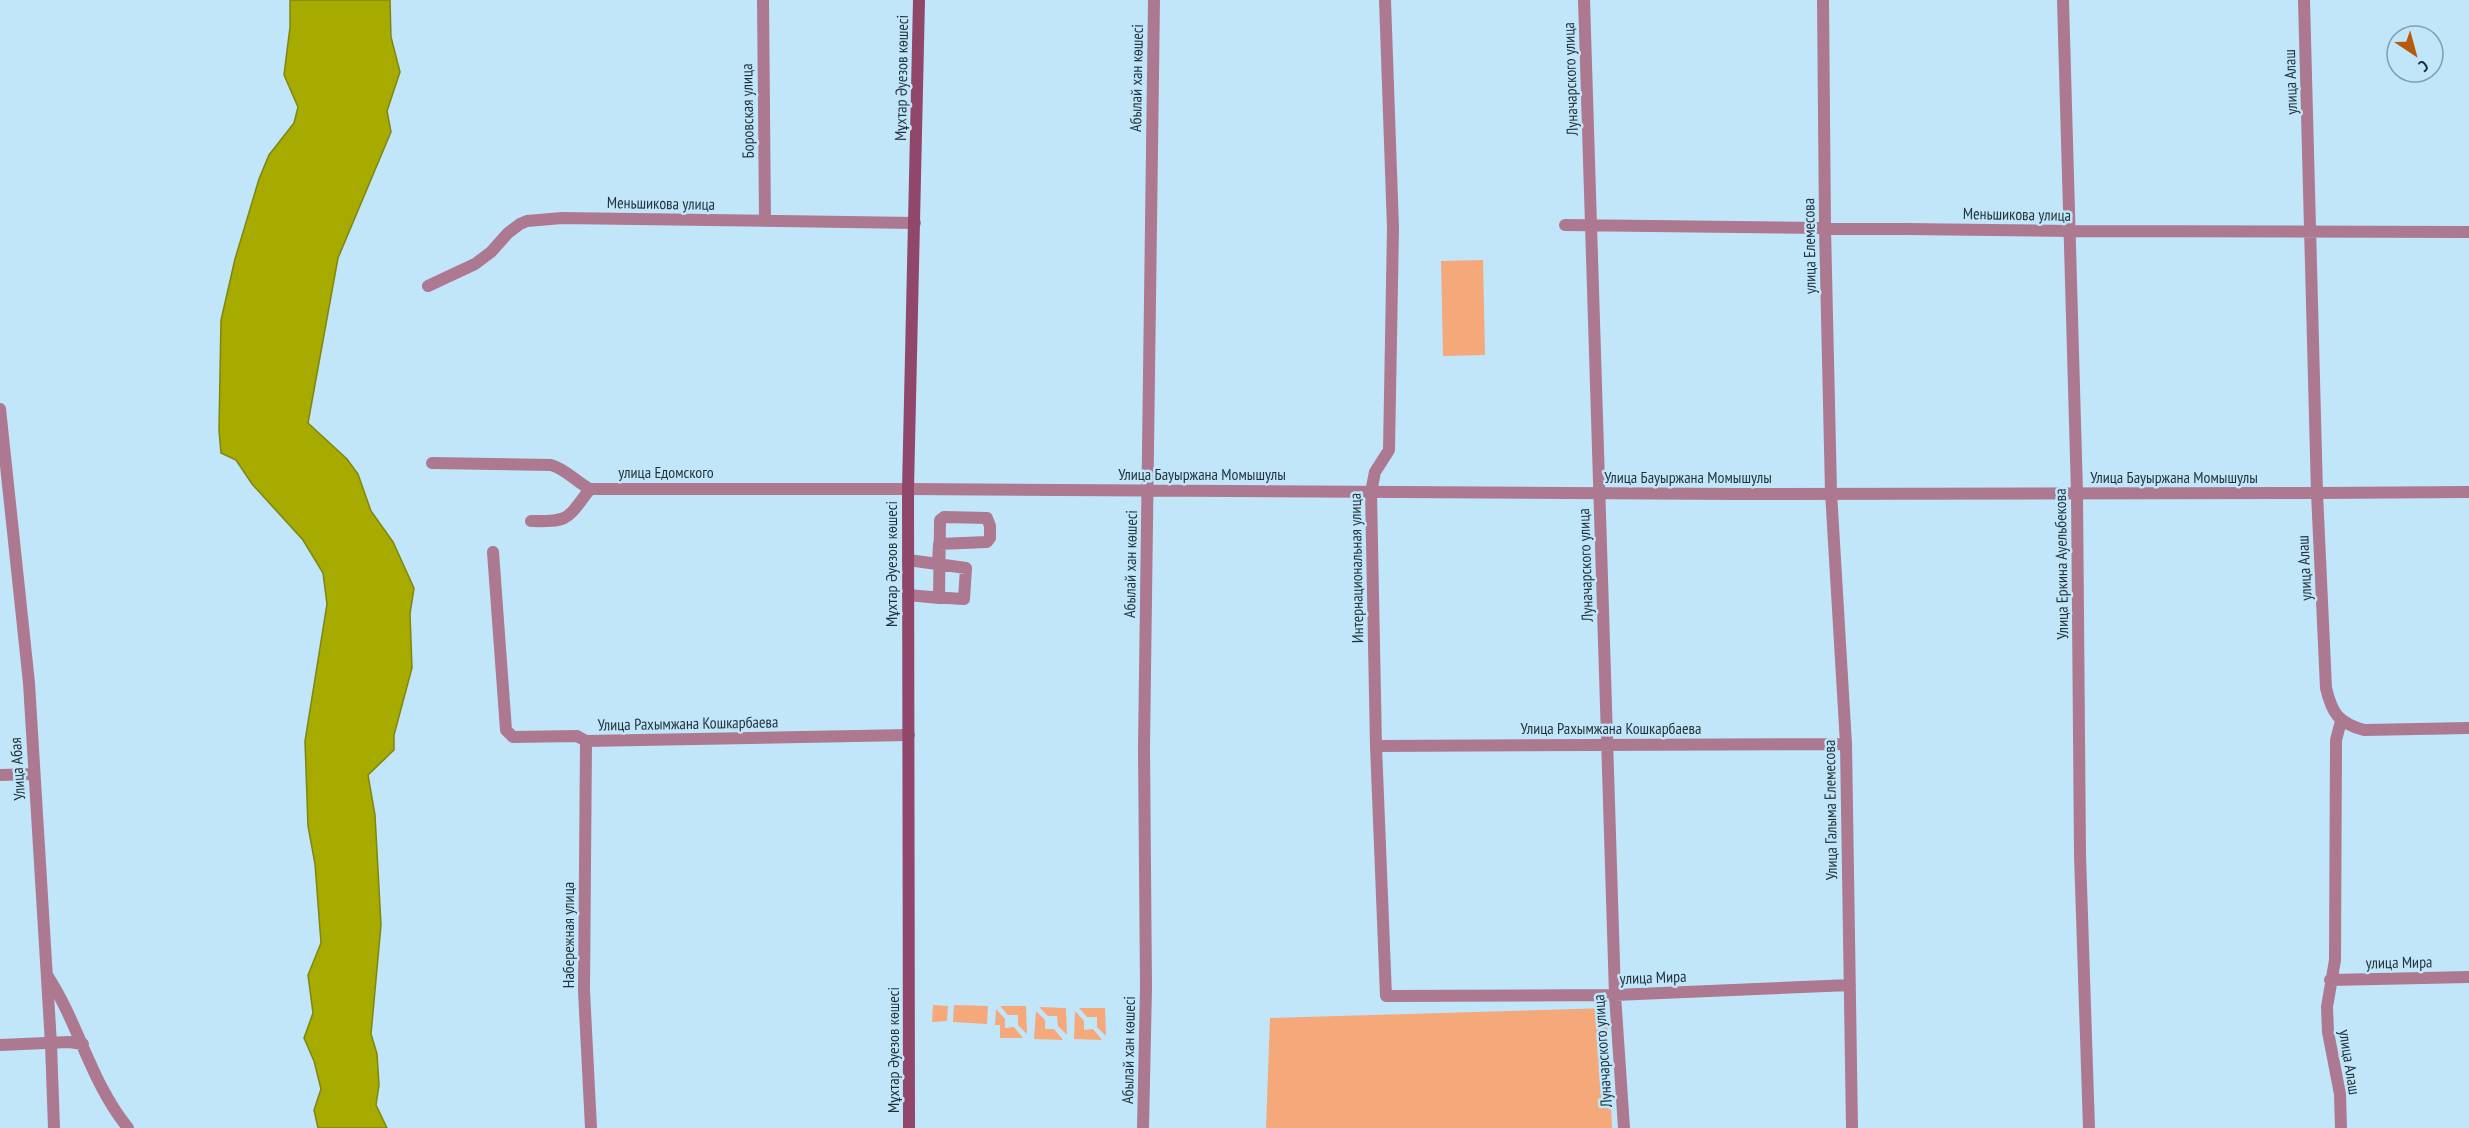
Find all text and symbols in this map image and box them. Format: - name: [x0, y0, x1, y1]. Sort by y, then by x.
- street label: Мұхтар Әуезов көшесі: [890, 15, 912, 141]
- street label: Луначарского улица: [1558, 22, 1582, 137]
- street label: Абылай хан көшесі: [1125, 24, 1147, 132]
- north arrow: [2385, 24, 2445, 84]
- street label: улица Алаш: [2279, 49, 2301, 115]
- text: С: [2414, 56, 2433, 77]
- street label: Боровская улица: [736, 63, 758, 159]
- street label: Меньшикова улица: [607, 192, 715, 214]
- street label: улица Елемесова: [1798, 198, 1820, 294]
- street label: Меньшикова улица: [1963, 203, 2071, 225]
- street label: улица Едомского: [618, 462, 714, 482]
- street label: Улица Бауыржана Момышулы: [1118, 464, 1286, 484]
- street label: Улица Бауыржана Момышулы: [1604, 467, 1772, 487]
- street label: Улица Бауыржана Момышулы: [2090, 467, 2258, 487]
- street label: Улица Еркина Ауельбекова: [2050, 488, 2072, 640]
- street label: Интернациональная улица: [1345, 493, 1367, 643]
- street label: Мұхтар Әуезов көшесі: [881, 501, 901, 627]
- street label: Луначарского улица: [1573, 508, 1597, 623]
- street label: Абылай хан көшесі: [1119, 510, 1141, 618]
- street label: улица Алаш: [2292, 535, 2316, 601]
- street label: Улица Рахымжана Кошкарбаева: [597, 711, 779, 735]
- street label: Улица Рахымжана Кошкарбаева: [1521, 718, 1701, 738]
- street label: Улица Абая: [5, 737, 29, 801]
- street label: Улица Галыма Елемесова: [1819, 740, 1841, 880]
- street label: Набережная улица: [558, 882, 578, 988]
- street label: улица Мира: [2365, 951, 2433, 973]
- street label: улица Мира: [1619, 966, 1687, 988]
- street label: Мұхтар Әуезов көшесі: [883, 987, 903, 1113]
- street label: Луначарского улица: [1588, 994, 1616, 1109]
- street label: Абылай хан көшесі: [1117, 996, 1139, 1104]
- street label: улица Алаш: [2335, 1028, 2365, 1096]

